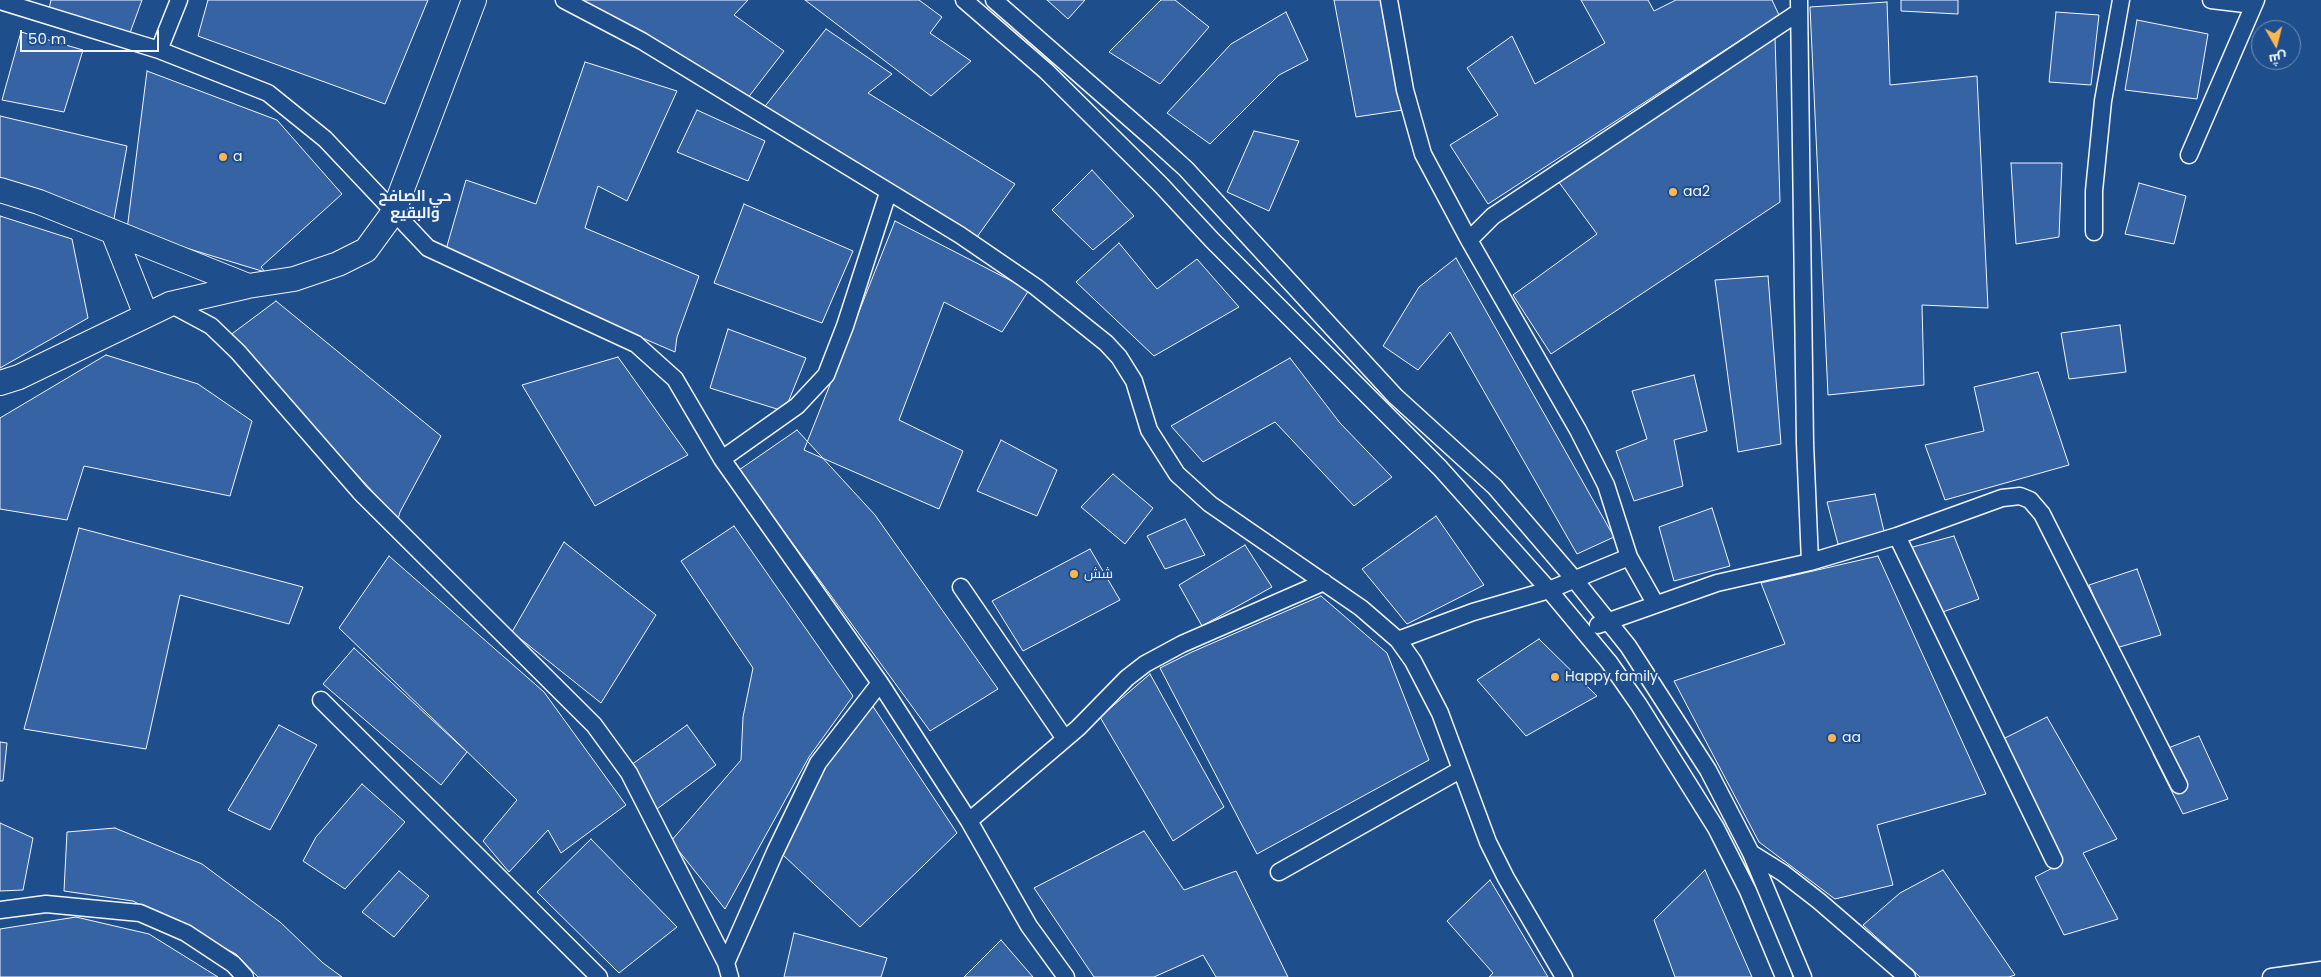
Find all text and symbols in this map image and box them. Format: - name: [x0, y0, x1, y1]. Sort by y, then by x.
- scale bar: [22, 20, 161, 52]
- north arrow: [2251, 20, 2301, 70]
- text: 50 m: [28, 28, 66, 49]
- text: ش: [2268, 48, 2288, 70]
- place label: a: [233, 149, 242, 165]
- marker: a: [217, 151, 229, 163]
- place label: aa2: [1683, 184, 1710, 200]
- marker: aa2: [1667, 186, 1679, 198]
- district label: حي الصافح والبقيع: [379, 188, 451, 223]
- place label: شش: [1084, 566, 1113, 582]
- marker: شش: [1068, 568, 1080, 580]
- place label: Happy family: [1565, 669, 1658, 685]
- marker: Happy family: [1549, 671, 1561, 683]
- place label: aa: [1842, 730, 1861, 746]
- marker: aa: [1826, 732, 1838, 744]

